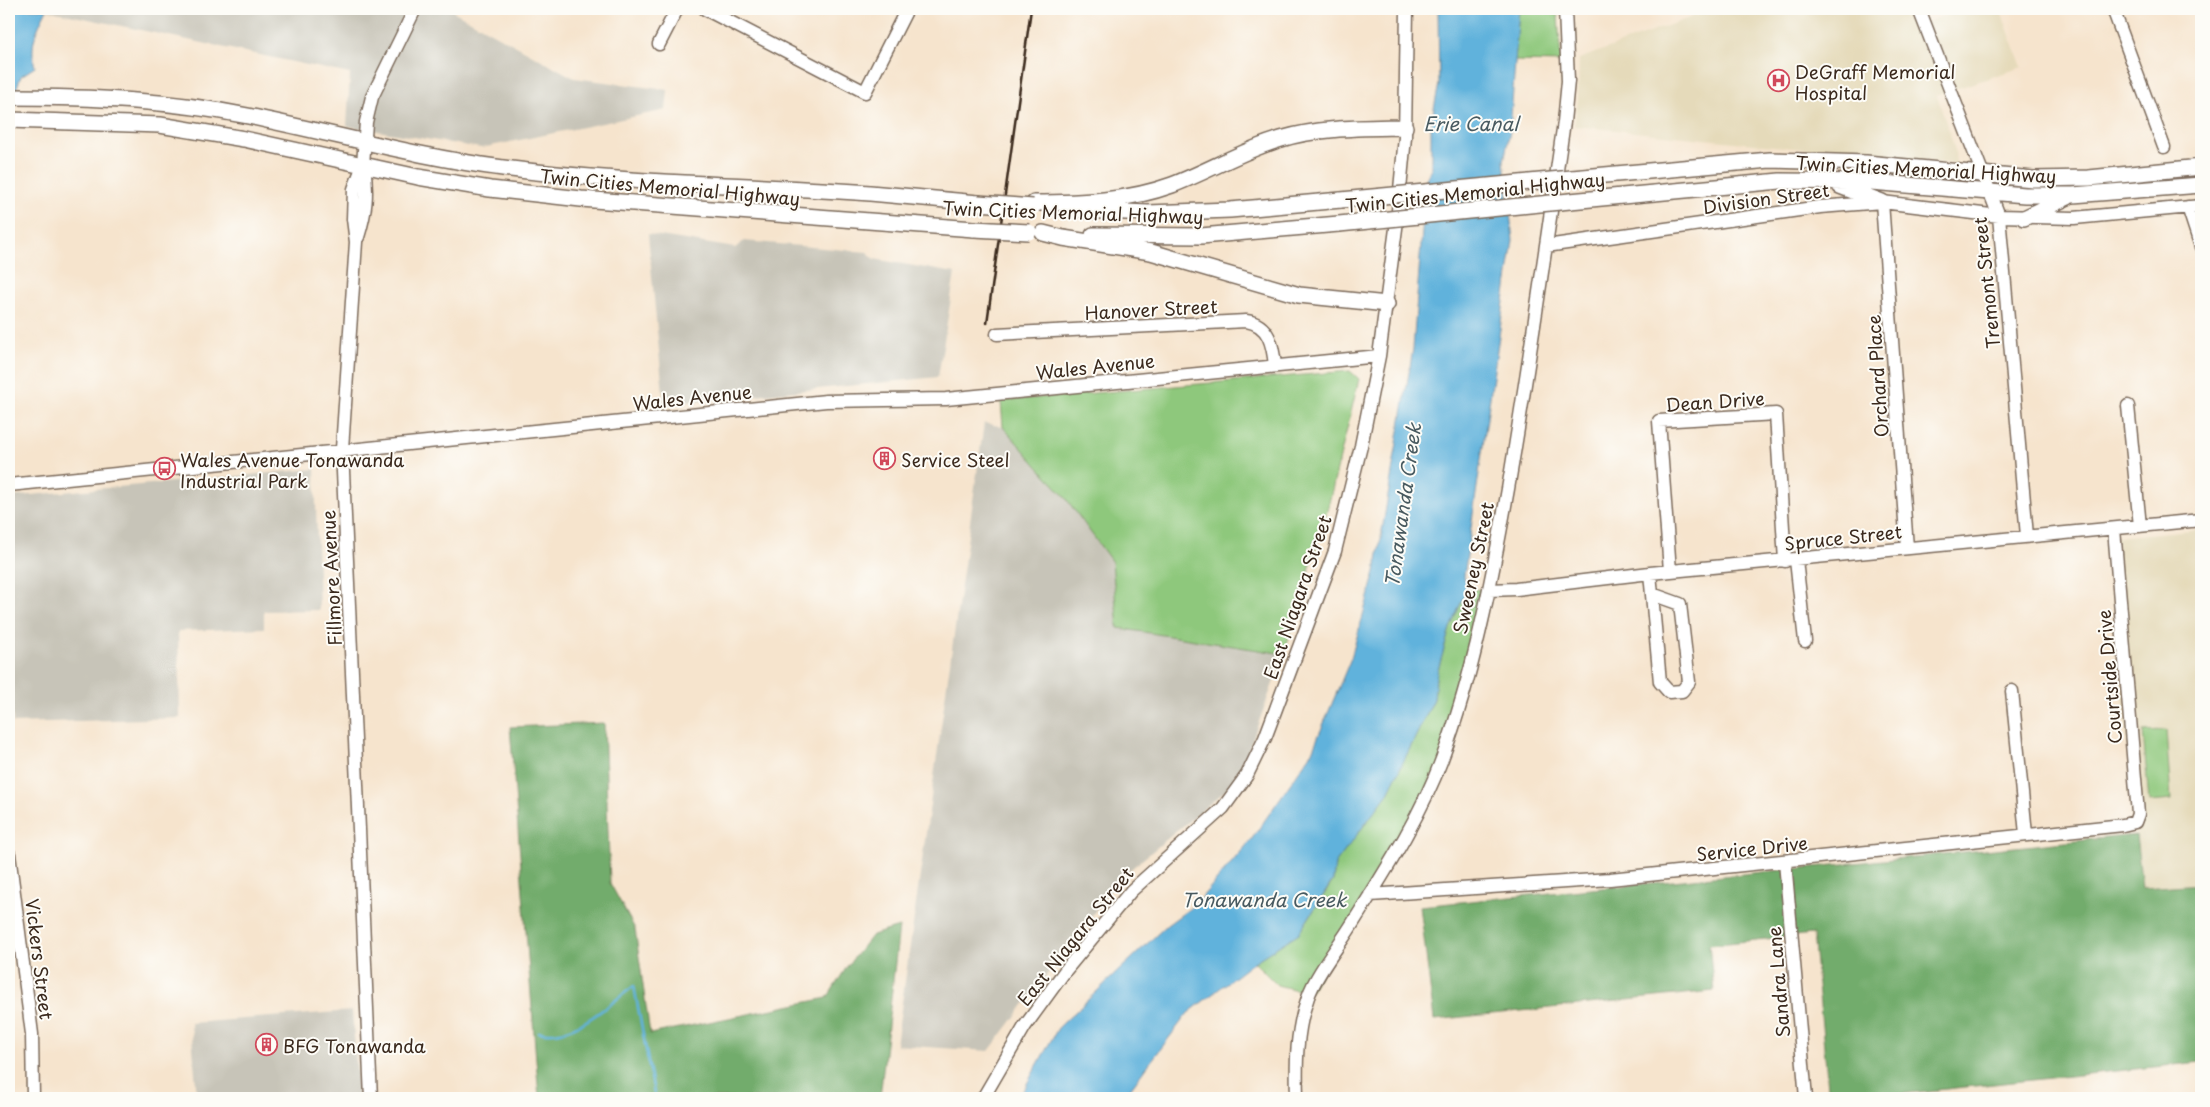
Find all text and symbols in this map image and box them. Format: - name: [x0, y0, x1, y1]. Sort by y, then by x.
- place label: DeGraff Memorial Hospital: [1795, 58, 1955, 106]
- hospital icon: DeGraff Memorial Hospital: [1767, 69, 1791, 93]
- water label: Erie Canal: [1423, 109, 1521, 137]
- street label: Twin Cities Memorial Highway: [1795, 149, 2057, 189]
- street label: Twin Cities Memorial Highway: [539, 162, 801, 212]
- street label: Twin Cities Memorial Highway: [1344, 165, 1606, 219]
- street label: Division Street: [1701, 176, 1831, 220]
- street label: Twin Cities Memorial Highway: [942, 194, 1204, 230]
- street label: Tremont Street: [1966, 216, 2006, 350]
- street label: Hanover Street: [1084, 292, 1218, 326]
- street label: Orchard Place: [1859, 314, 1895, 438]
- street label: Wales Avenue: [1034, 346, 1156, 386]
- street label: Wales Avenue: [631, 377, 753, 417]
- street label: Dean Drive: [1664, 384, 1766, 418]
- water label: Tonawanda Creek: [1377, 420, 1428, 589]
- place label: Wales Avenue Tonawanda Industrial Park: [180, 446, 404, 494]
- place label: Service Steel: [901, 446, 1010, 473]
- building icon: Service Steel: [873, 447, 897, 471]
- bus stop icon: Wales Avenue Tonawanda Industrial Park: [152, 457, 176, 481]
- street label: Sweeney Street: [1446, 499, 1500, 637]
- street label: Fillmore Avenue: [314, 509, 348, 647]
- street label: East Niagara Street: [1256, 511, 1338, 683]
- street label: Spruce Street: [1783, 517, 1903, 557]
- street label: Courtside Drive: [2090, 609, 2128, 745]
- street label: Service Drive: [1695, 829, 1809, 867]
- street label: East Niagara Street: [1010, 861, 1140, 1011]
- water label: Tonawanda Creek: [1181, 885, 1348, 913]
- street label: Vickers Street: [19, 897, 61, 1021]
- street label: Sandra Lane: [1760, 925, 1796, 1039]
- place label: BFG Tonawanda: [283, 1032, 426, 1059]
- building icon: BFG Tonawanda: [255, 1033, 279, 1057]

